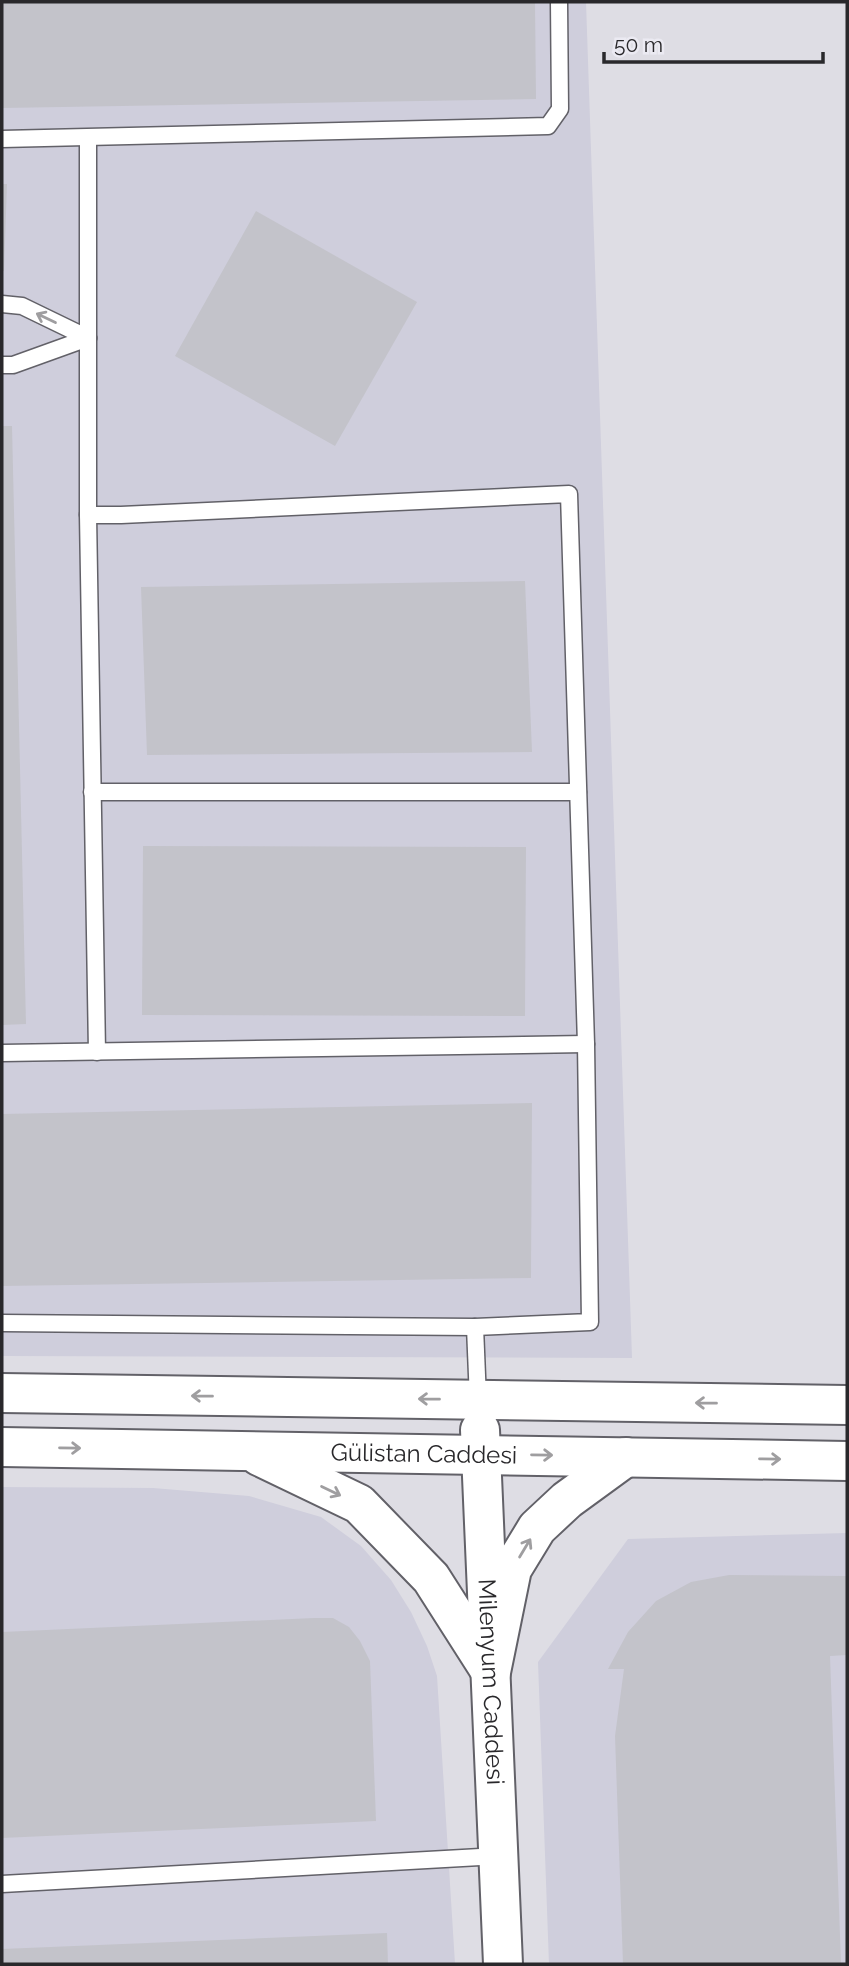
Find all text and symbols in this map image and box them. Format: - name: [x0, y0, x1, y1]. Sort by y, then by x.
- scale bar: [604, 21, 823, 65]
- text: 50 m: [614, 32, 663, 57]
- one-way arrow: [36, 310, 57, 324]
- one-way arrow: [190, 1389, 213, 1403]
- one-way arrow: [418, 1392, 441, 1406]
- one-way arrow: [694, 1396, 717, 1410]
- street label: Gülistan Caddesi: [331, 1437, 517, 1470]
- one-way arrow: [58, 1441, 81, 1454]
- one-way arrow: [531, 1448, 554, 1462]
- one-way arrow: [758, 1453, 781, 1466]
- one-way arrow: [320, 1485, 341, 1498]
- one-way arrow: [518, 1539, 532, 1559]
- street label: Milenyum Caddesi: [472, 1578, 510, 1786]

